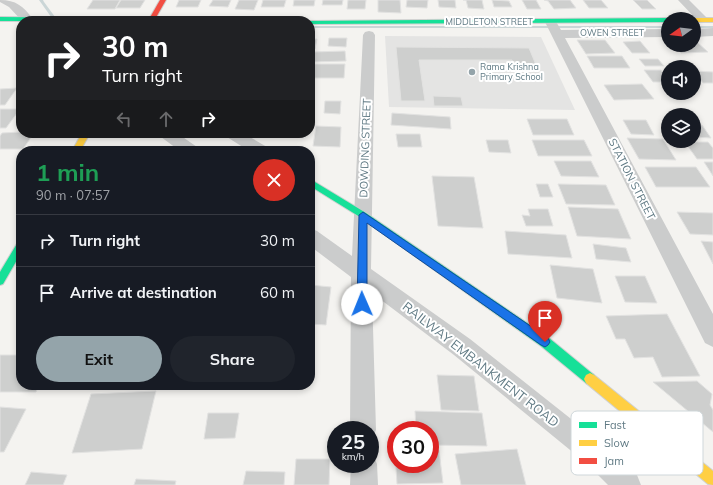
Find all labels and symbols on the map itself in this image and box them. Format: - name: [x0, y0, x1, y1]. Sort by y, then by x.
- north arrow: [661, 12, 701, 52]
- street label: MIDDLETON STREET: [445, 16, 533, 27]
- street label: OWEN STREET: [580, 27, 645, 38]
- place label: Rama Krishna Primary School: [480, 61, 543, 83]
- marker: Rama Krishna Primary School: [467, 67, 477, 77]
- street label: DOWDING STREET: [356, 98, 374, 198]
- street label: STATION STREET: [606, 136, 659, 222]
- position arrow: [341, 283, 383, 325]
- street label: RAILWAY EMBANKMENT ROAD: [400, 298, 562, 430]
- pin: [528, 301, 562, 342]
- legend: [571, 411, 703, 475]
- text: Fast: [604, 418, 626, 432]
- speed limit sign: 30: [387, 421, 439, 473]
- text: Slow: [604, 436, 630, 450]
- text: Jam: [604, 454, 624, 468]

